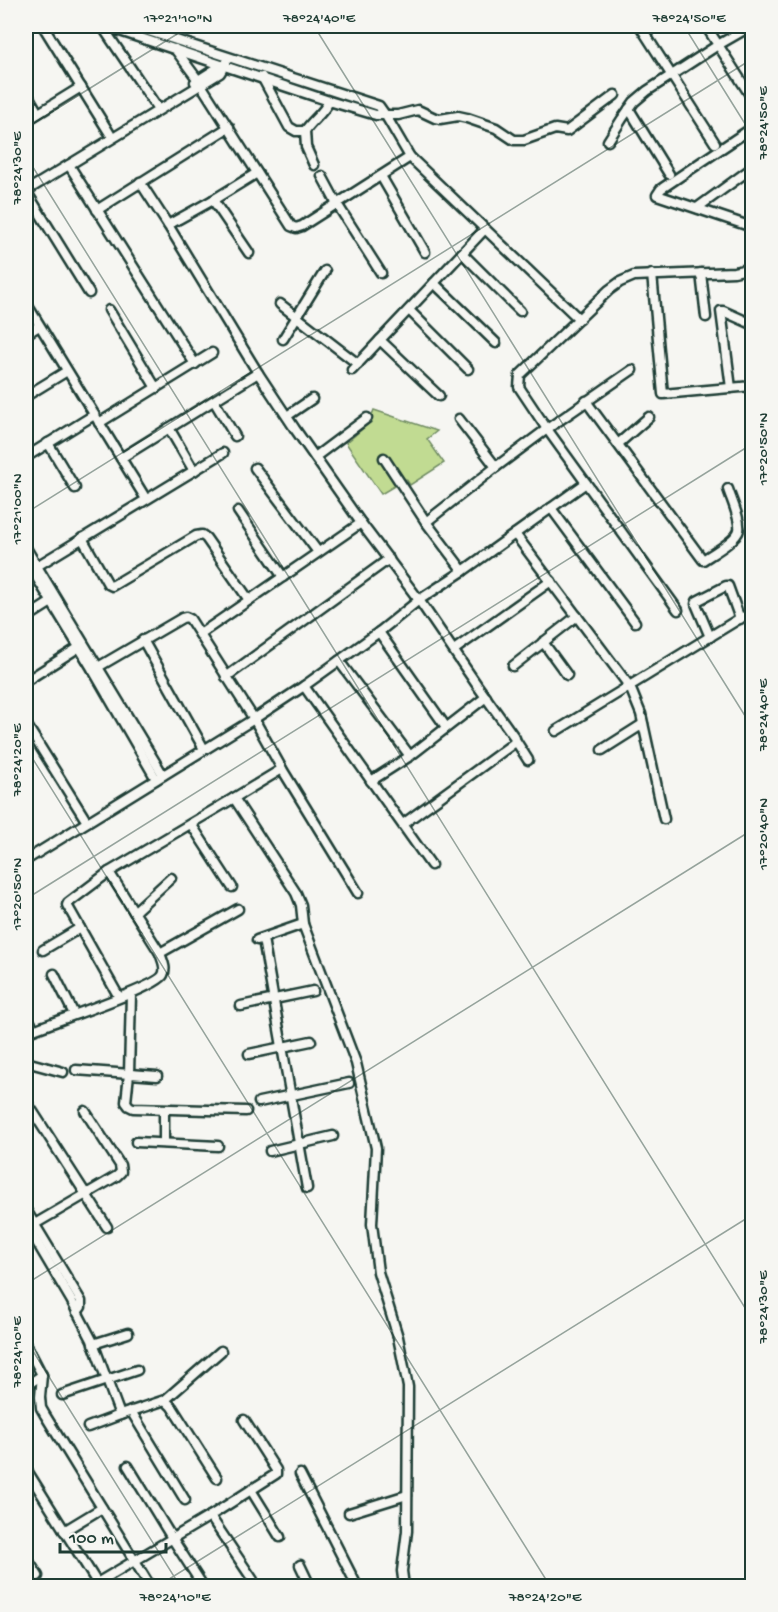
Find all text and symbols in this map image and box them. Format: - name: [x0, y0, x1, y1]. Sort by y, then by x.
- text: 17°21'10"N: [143, 10, 212, 28]
- text: 78°24'40"E: [282, 10, 356, 28]
- text: 78°24'50"E: [651, 10, 726, 28]
- text: 78°24'50"E: [755, 86, 773, 161]
- text: 78°24'30"E: [9, 131, 27, 205]
- text: 17°20'50"N: [755, 412, 773, 486]
- text: 17°21'00"N: [9, 473, 27, 545]
- text: 78°24'40"E: [755, 678, 773, 752]
- text: 78°24'20"E: [9, 723, 27, 797]
- text: 17°20'40"N: [755, 798, 773, 871]
- text: 17°20'50"N: [9, 857, 27, 931]
- text: 78°24'30"E: [755, 1270, 773, 1344]
- text: 78°24'10"E: [9, 1316, 27, 1389]
- scale bar: [60, 1516, 166, 1554]
- text: 100 m: [68, 1529, 114, 1550]
- text: 78°24'10"E: [138, 1589, 211, 1607]
- text: 78°24'20"E: [508, 1589, 582, 1607]

